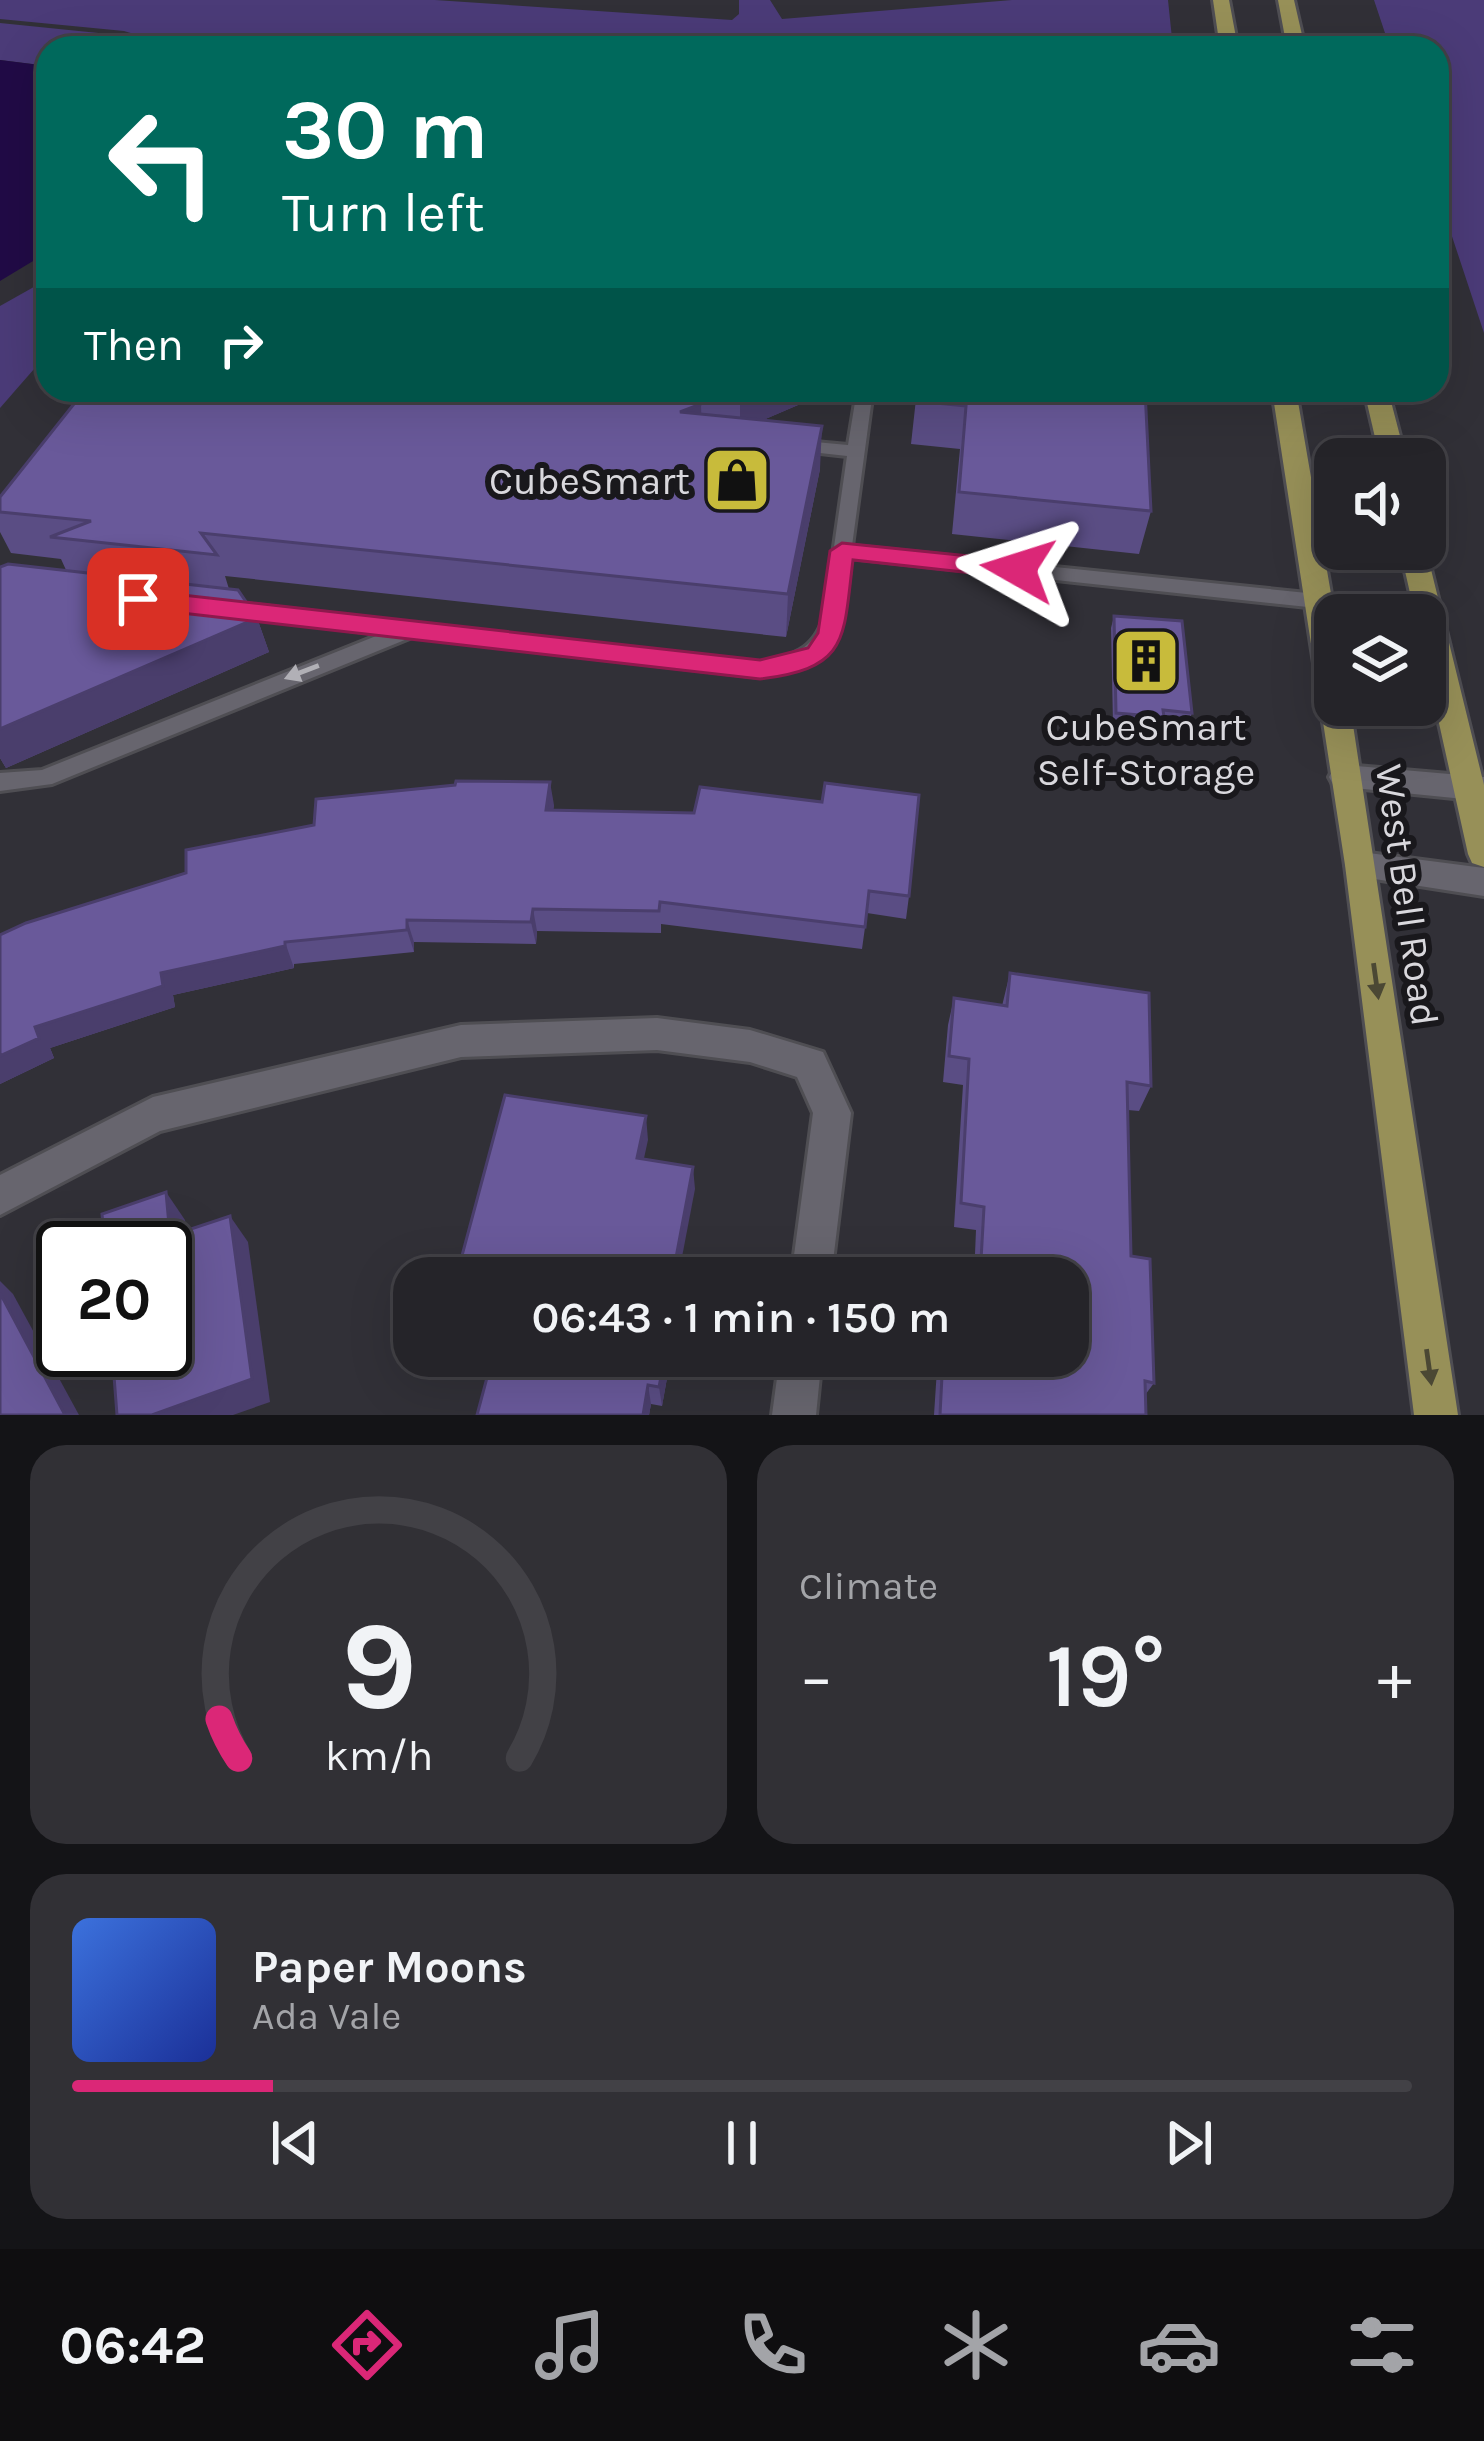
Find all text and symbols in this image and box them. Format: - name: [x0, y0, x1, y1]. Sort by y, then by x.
- text: 30 m: [282, 81, 488, 179]
- icon: left: [84, 84, 240, 240]
- text: Turn left: [282, 181, 485, 245]
- icon: right: [208, 312, 274, 378]
- text: Then: [84, 319, 184, 371]
- map controls: [1314, 438, 1446, 726]
- button: sound: [1314, 438, 1446, 570]
- shop icon: CubeSmart: [702, 445, 772, 515]
- place label: CubeSmart: [489, 458, 690, 504]
- position arrow: [955, 506, 1081, 632]
- pin: [87, 548, 189, 650]
- icon: arrive: [105, 566, 171, 632]
- button: layers: [1314, 594, 1446, 726]
- building icon: CubeSmart Self-Storage: [1111, 626, 1181, 696]
- one-way arrow: [283, 663, 319, 682]
- place label: CubeSmart Self-Storage: [1037, 704, 1255, 795]
- street label: West Bell Road: [1366, 762, 1448, 1029]
- one-way arrow: [1367, 962, 1386, 1000]
- speed limit sign: 20: [36, 1221, 192, 1377]
- text: 06:43 · 1 min · 150 m: [532, 1291, 950, 1343]
- one-way arrow: [1420, 1349, 1439, 1386]
- text: Climate: [799, 1563, 938, 1609]
- text: 9: [340, 1593, 417, 1738]
- text: 19°: [1046, 1623, 1165, 1729]
- text: −: [799, 1638, 834, 1716]
- text: +: [1377, 1638, 1412, 1716]
- text: km/h: [324, 1730, 433, 1780]
- text: Paper Moons: [252, 1941, 527, 1993]
- text: Ada Vale: [252, 1993, 401, 2039]
- icon: previous: [262, 2110, 328, 2176]
- icon: pause: [709, 2110, 775, 2176]
- icon: next: [1156, 2110, 1222, 2176]
- icon: directions: [325, 2303, 409, 2387]
- icon: music: [528, 2303, 612, 2387]
- icon: phone: [731, 2303, 815, 2387]
- icon: climate: [934, 2303, 1018, 2387]
- icon: car: [1137, 2303, 1221, 2387]
- icon: filters: [1340, 2303, 1424, 2387]
- text: 06:42: [60, 2313, 206, 2377]

